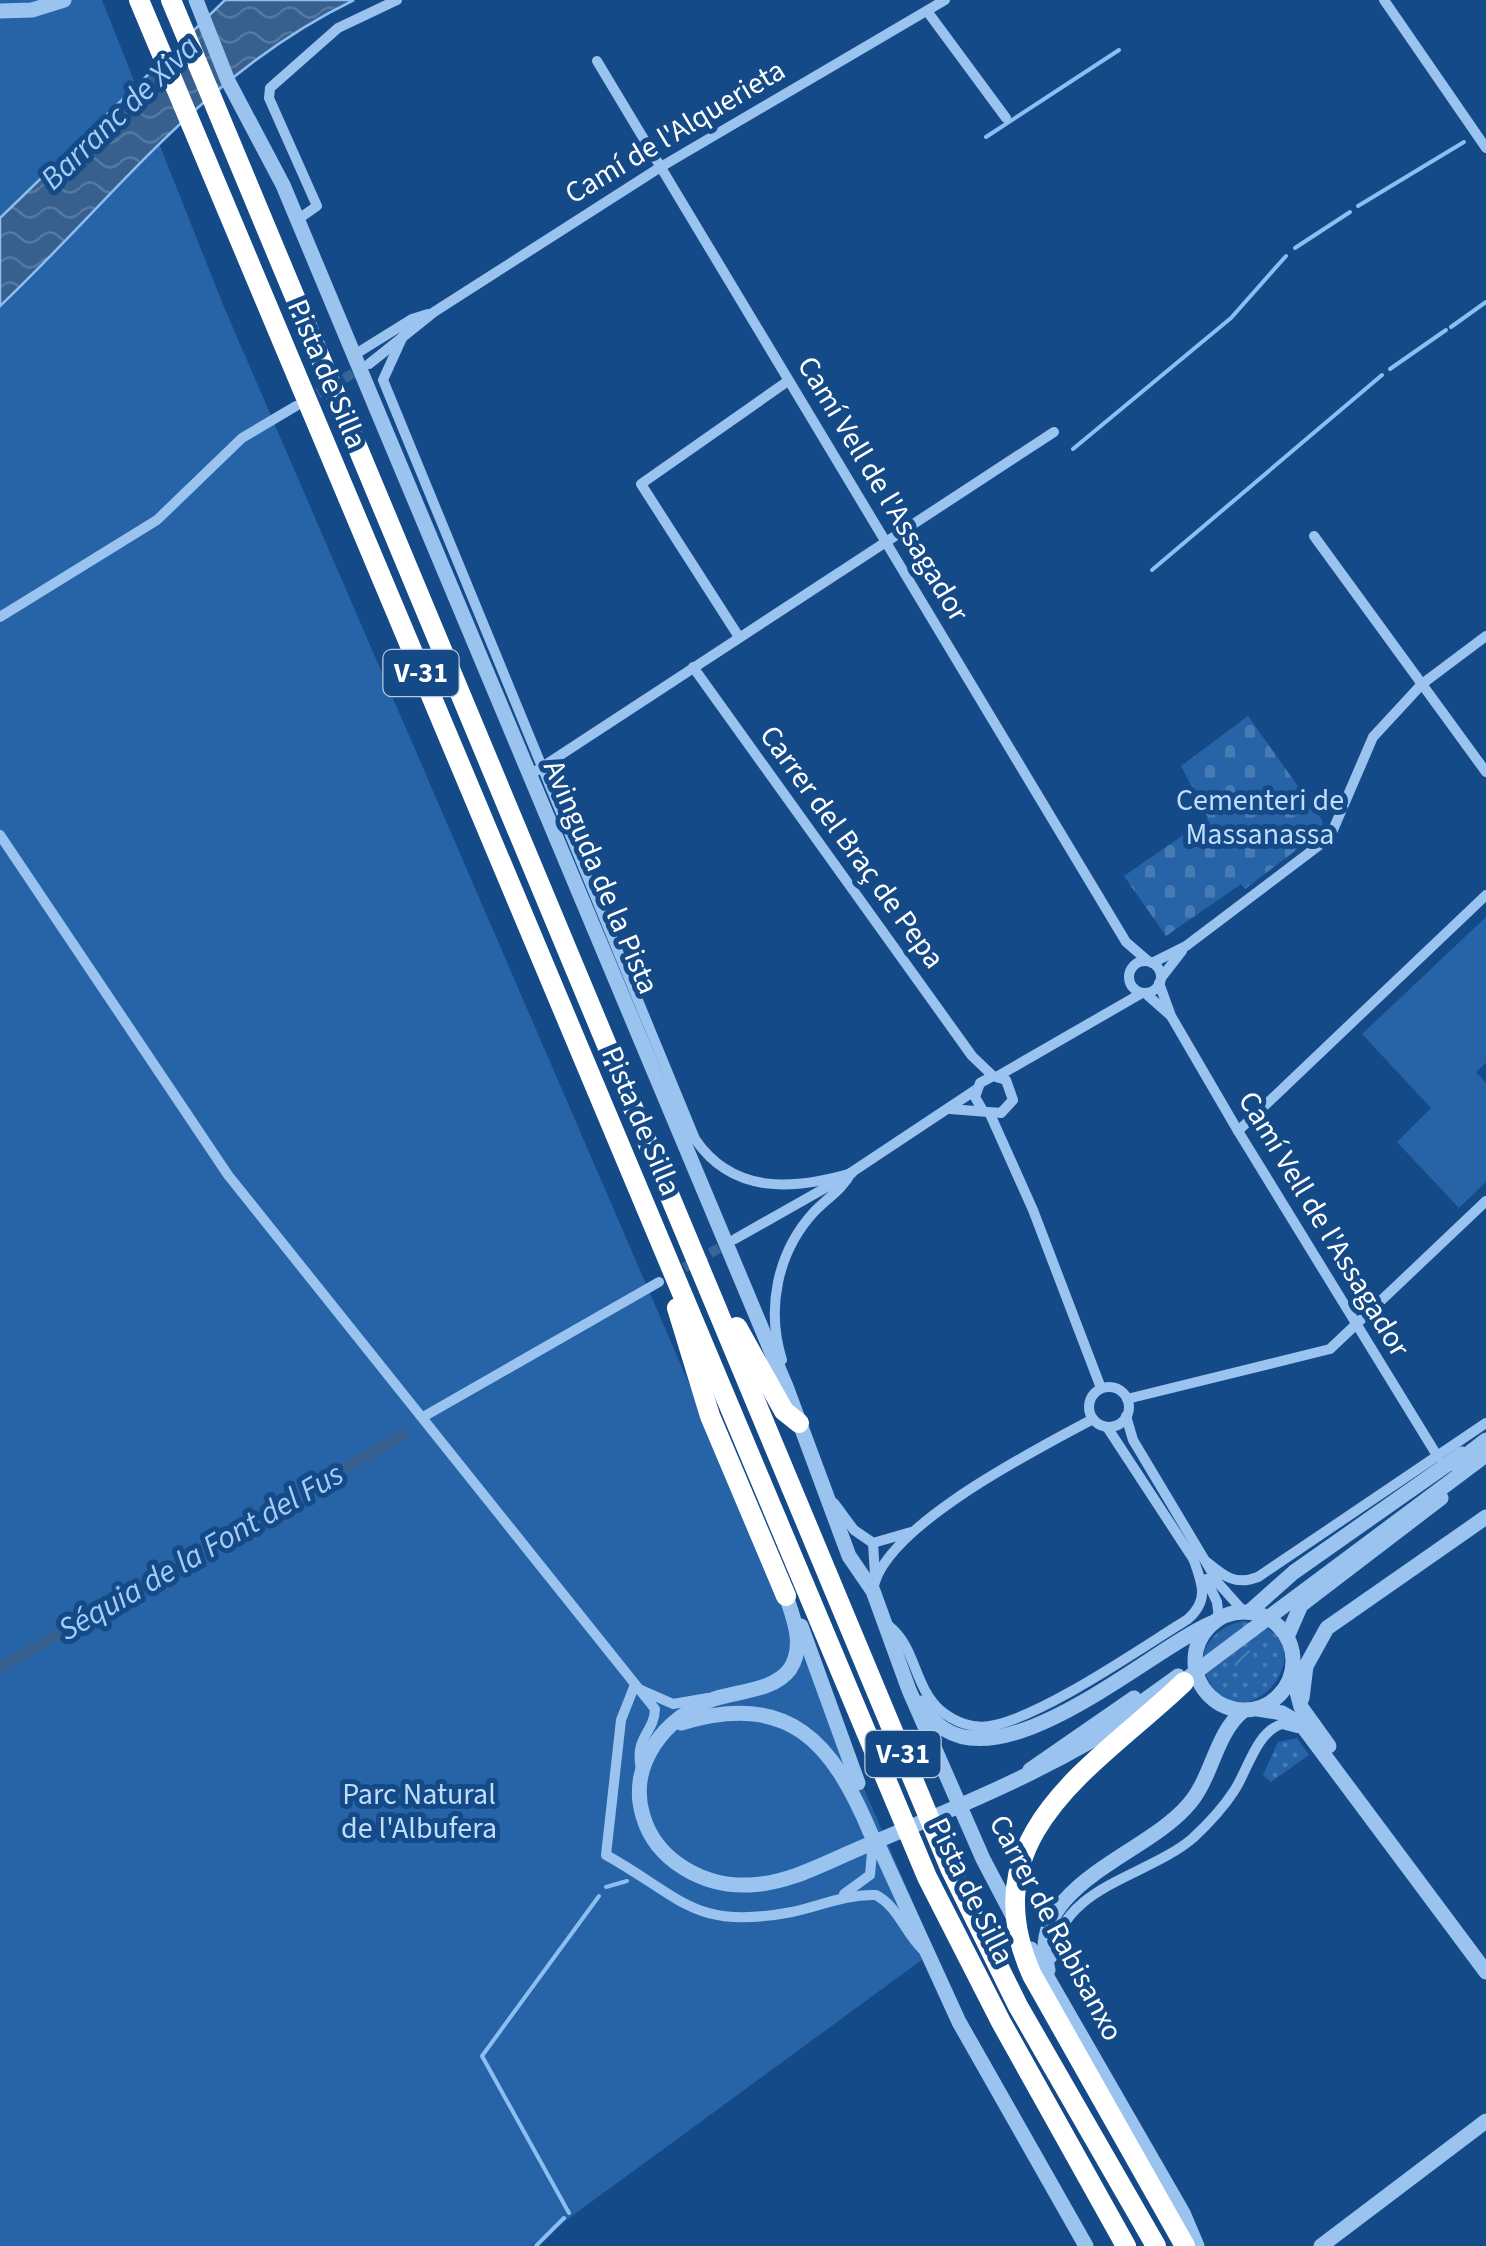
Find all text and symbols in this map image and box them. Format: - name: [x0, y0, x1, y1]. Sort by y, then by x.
- water label: Barranc de Xiva: [30, 25, 210, 201]
- street label: Camí de l'Alquerieta: [557, 49, 793, 215]
- street label: Pista de Silla: [276, 293, 378, 455]
- street label: Camí Vell de l'Assagador: [787, 348, 980, 630]
- road number: V-31: [384, 650, 458, 696]
- street label: Carrer del Braç de Pepa: [749, 716, 955, 978]
- street label: Avinguda de la Pista: [532, 753, 670, 1001]
- park label: Cementeri de Massanassa: [1176, 779, 1344, 856]
- street label: Pista de Silla: [590, 1040, 692, 1202]
- street label: Camí Vell de l'Assagador: [1228, 1083, 1421, 1365]
- water label: Séquia de la Font del Fus: [50, 1451, 352, 1653]
- road number: V-31: [866, 1731, 940, 1777]
- park label: Parc Natural de l'Albufera: [341, 1773, 497, 1850]
- street label: Carrer de Rabisanxo: [978, 1807, 1134, 2049]
- street label: Pista de Silla: [917, 1810, 1025, 1972]

